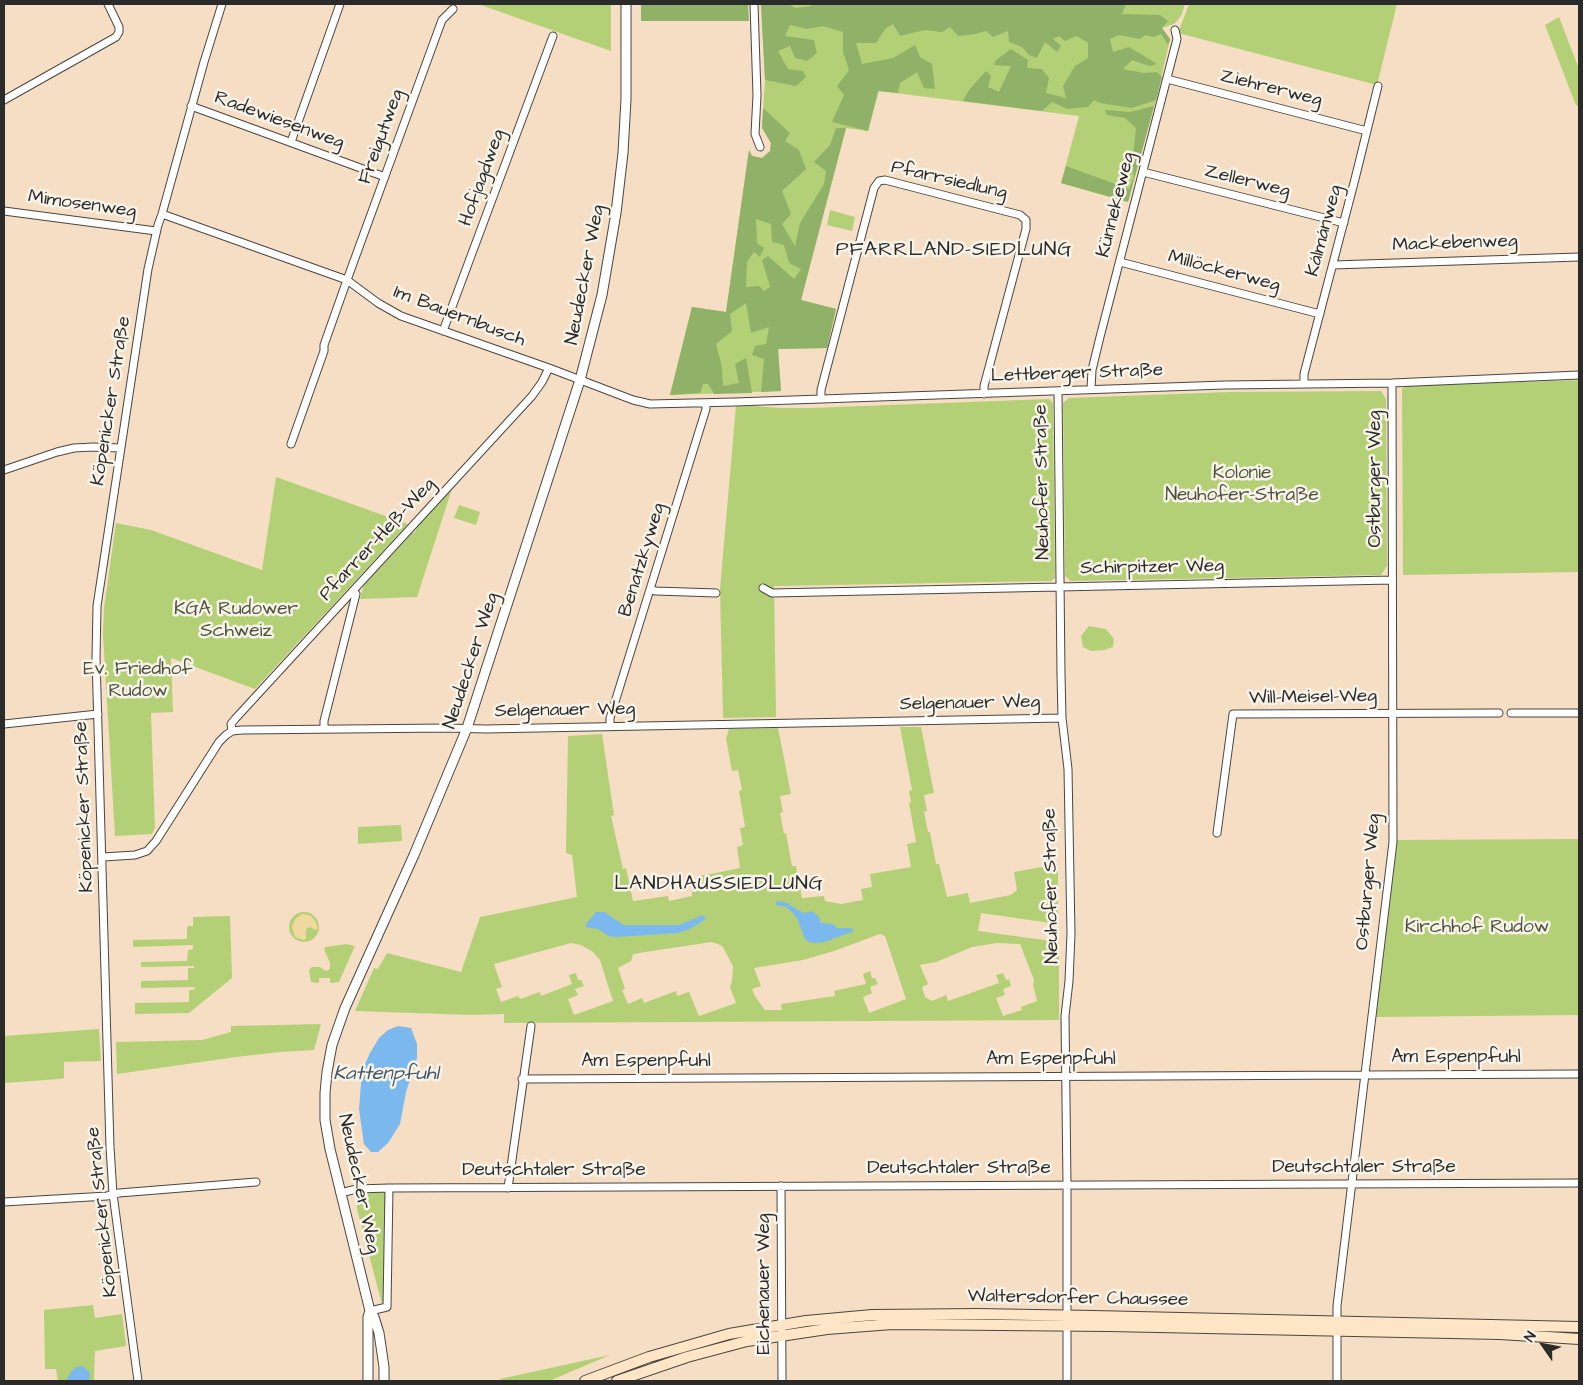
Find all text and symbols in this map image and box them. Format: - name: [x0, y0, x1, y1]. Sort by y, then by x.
- street label: Ziehrerweg: [1218, 65, 1324, 113]
- street label: Freigutweg: [354, 86, 410, 188]
- street label: Radewiesenweg: [211, 87, 347, 155]
- street label: Hofjagdweg: [455, 126, 511, 230]
- street label: Künnekeweg: [1093, 150, 1141, 260]
- street label: Pfarrsiedlung: [889, 157, 1009, 205]
- street label: Zellerweg: [1202, 160, 1292, 204]
- street label: Kálmánweg: [1302, 183, 1348, 279]
- street label: Mimosenweg: [27, 186, 137, 224]
- street label: Neudecker Weg: [561, 203, 611, 347]
- street label: Mackebenweg: [1392, 230, 1518, 258]
- district label: PFARRLAND-SIEDLUNG: [834, 239, 1074, 263]
- street label: Millöckerweg: [1165, 246, 1283, 298]
- street label: Im Bauernbusch: [390, 281, 528, 353]
- street label: Köpenicker Straße: [87, 315, 137, 487]
- street label: Lettberger Straße: [991, 360, 1163, 388]
- street label: Neuhofer Straße: [1030, 404, 1056, 560]
- street label: Ostburger Weg: [1365, 411, 1387, 547]
- park label: Kolonie Neuhofer-Straße: [1165, 463, 1319, 507]
- street label: Pfarrer-Heß-Weg: [315, 474, 441, 606]
- street label: Benatzkyweg: [615, 500, 671, 620]
- street label: Schirpitzer Weg: [1080, 555, 1224, 581]
- street label: Neudecker Weg: [439, 590, 505, 732]
- park label: KGA Rudower Schweiz: [174, 599, 298, 643]
- park label: Ev. Friedhof Rudow: [83, 659, 193, 703]
- street label: Will-Meisel-Weg: [1249, 685, 1377, 711]
- street label: Selgenauer Weg: [899, 691, 1041, 717]
- street label: Selgenauer Weg: [494, 698, 636, 724]
- street label: Köpenicker Straße: [71, 721, 99, 893]
- street label: Neuhofer Straße: [1039, 808, 1065, 964]
- street label: Ostburger Weg: [1352, 813, 1386, 951]
- district label: LANDHAUSSIEDLUNG: [612, 873, 826, 897]
- park label: Kirchhof Rudow: [1405, 917, 1549, 939]
- street label: Am Espenpfuhl: [1391, 1047, 1521, 1069]
- street label: Am Espenpfuhl: [986, 1049, 1116, 1071]
- street label: Am Espenpfuhl: [581, 1051, 711, 1073]
- water label: Kattenpfuhl: [333, 1063, 439, 1087]
- street label: Neudecker Weg: [332, 1112, 384, 1256]
- street label: Köpenicker Straße: [83, 1126, 123, 1298]
- street label: Deutschtaler Straße: [1272, 1157, 1456, 1179]
- street label: Deutschtaler Straße: [867, 1158, 1051, 1180]
- street label: Deutschtaler Straße: [462, 1160, 646, 1182]
- street label: Eichenauer Weg: [754, 1214, 776, 1354]
- street label: Waltersdorfer Chaussee: [967, 1286, 1189, 1312]
- north arrow: [1518, 1320, 1568, 1370]
- text: N: [1520, 1328, 1541, 1346]

